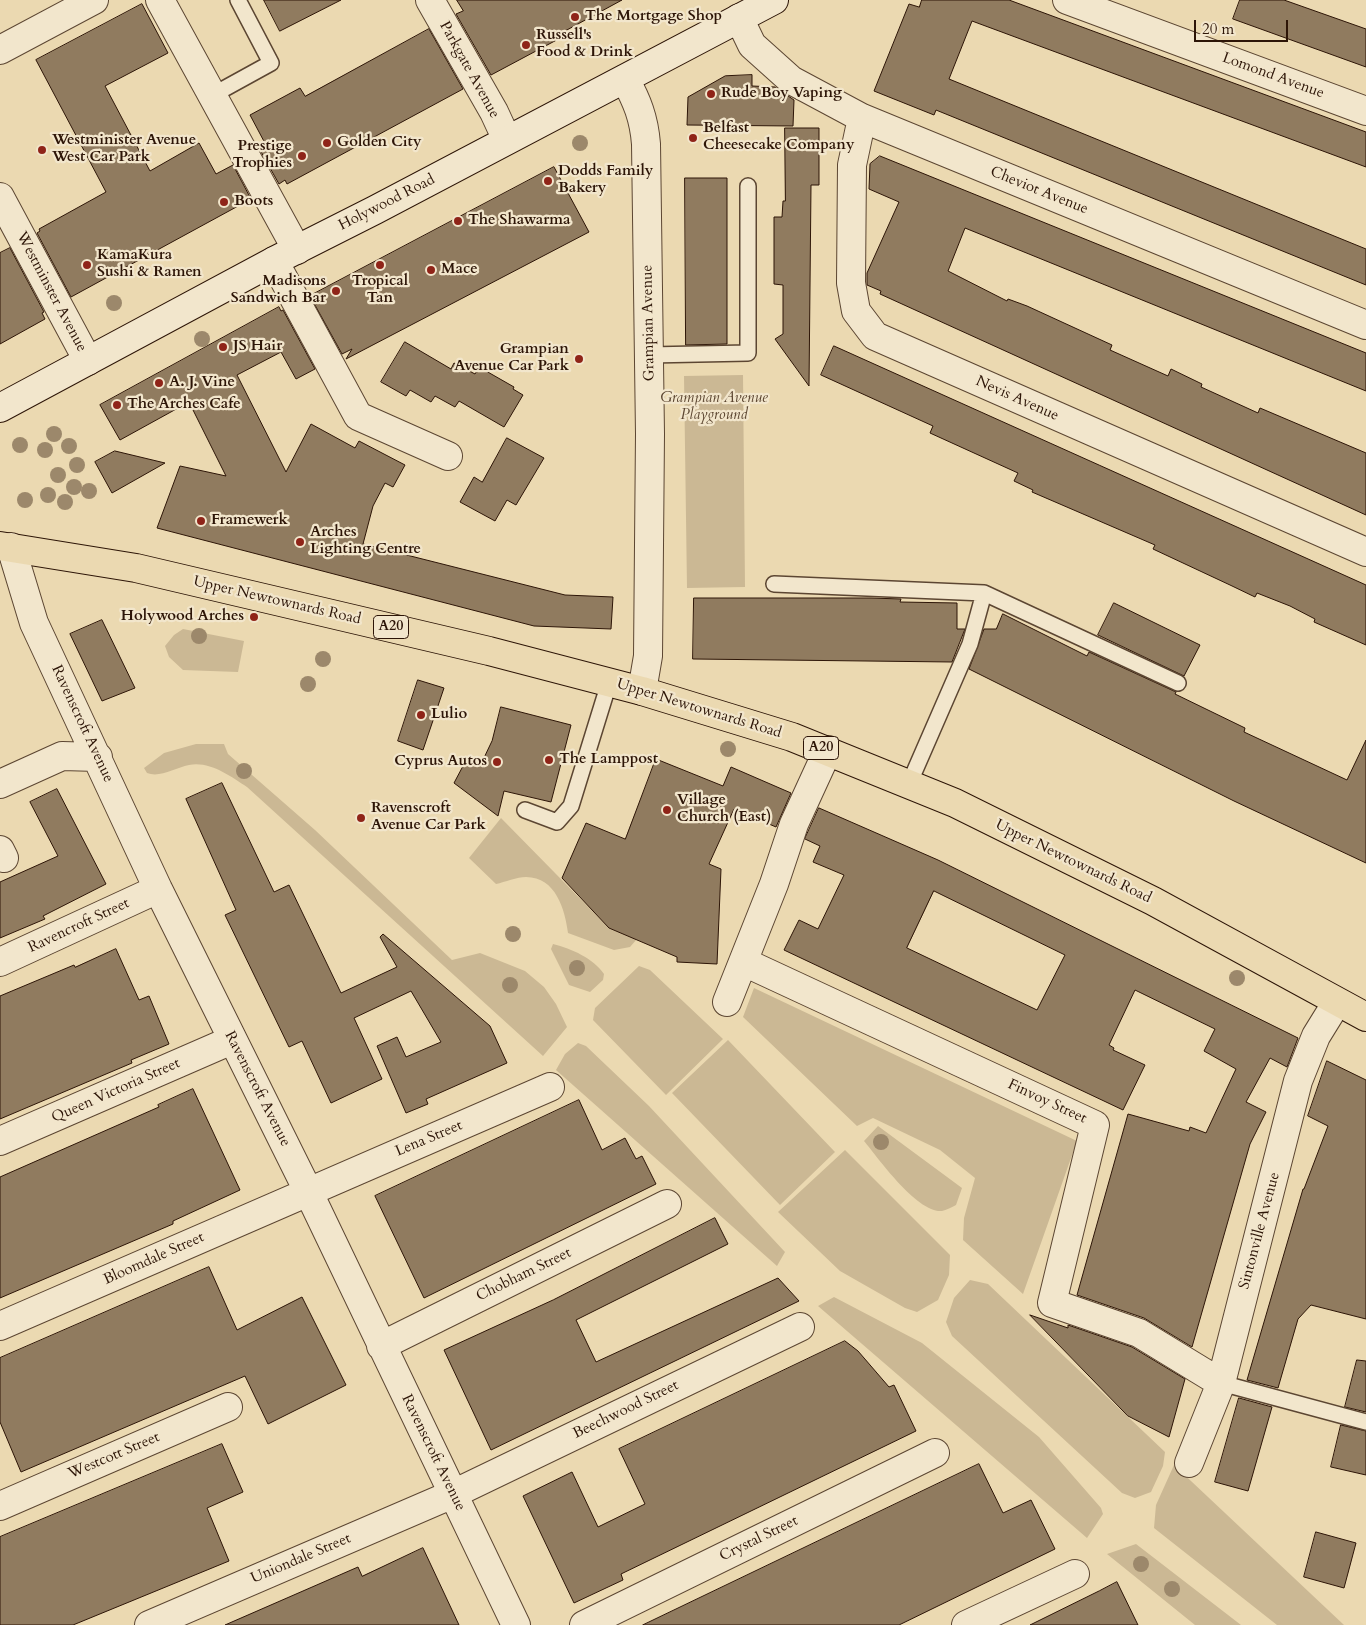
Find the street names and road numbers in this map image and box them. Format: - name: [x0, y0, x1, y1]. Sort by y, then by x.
- street label: Parkgate Avenue: [435, 18, 503, 122]
- street label: Lomond Avenue: [1220, 49, 1326, 103]
- street label: Cheviot Avenue: [987, 163, 1091, 219]
- street label: Holywood Road: [336, 171, 438, 235]
- street label: Westminster Avenue: [12, 229, 90, 355]
- street label: Grampian Avenue: [639, 265, 659, 381]
- street label: Nevis Avenue: [973, 373, 1061, 425]
- street label: Upper Newtownards Road: [191, 573, 363, 629]
- road number: A20: [374, 616, 408, 638]
- street label: Ravenscroft Avenue: [47, 663, 117, 785]
- street label: Upper Newtownards Road: [614, 675, 784, 743]
- road number: A20: [804, 736, 838, 760]
- street label: Upper Newtownards Road: [992, 816, 1154, 908]
- street label: Ravencroft Street: [26, 895, 132, 957]
- street label: Ravenscroft Avenue: [220, 1028, 294, 1150]
- street label: Queen Victoria Street: [49, 1055, 183, 1127]
- street label: Finvoy Street: [1005, 1076, 1089, 1128]
- street label: Lena Street: [393, 1117, 465, 1161]
- street label: Sintonville Avenue: [1236, 1170, 1284, 1292]
- street label: Bloomdale Street: [101, 1229, 207, 1289]
- street label: Chobham Street: [474, 1244, 574, 1306]
- street label: Beechwood Street: [570, 1377, 682, 1443]
- street label: Ravenscroft Avenue: [397, 1392, 469, 1514]
- street label: Westcott Street: [66, 1429, 162, 1483]
- street label: Crystal Street: [717, 1512, 801, 1566]
- street label: Uniondale Street: [248, 1530, 354, 1588]

